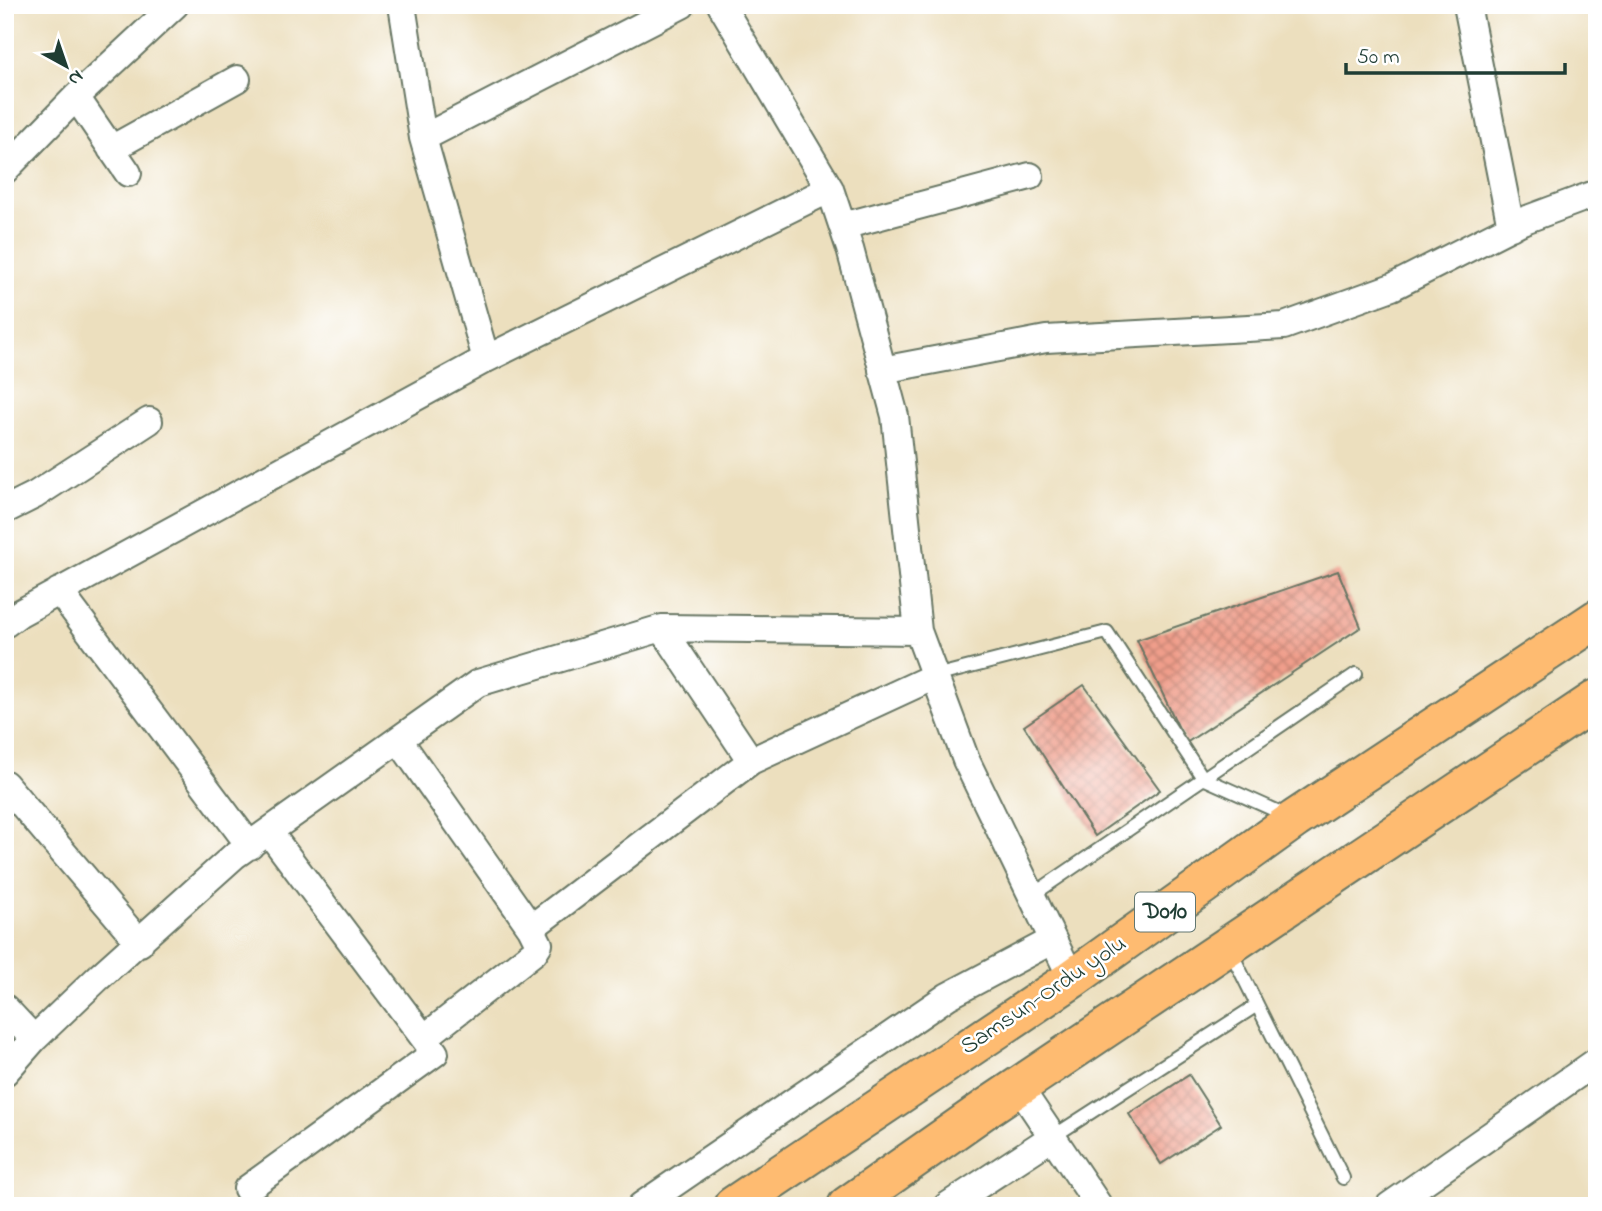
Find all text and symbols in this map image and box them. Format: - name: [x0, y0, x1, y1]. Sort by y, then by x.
- north arrow: [32, 32, 102, 102]
- scale bar: [1346, 32, 1565, 76]
- text: 50 m: [1357, 43, 1400, 73]
- text: N: [62, 63, 89, 92]
- road number: D010: [1135, 892, 1195, 931]
- street label: Samsun-Ordu yolu: [954, 927, 1135, 1065]

